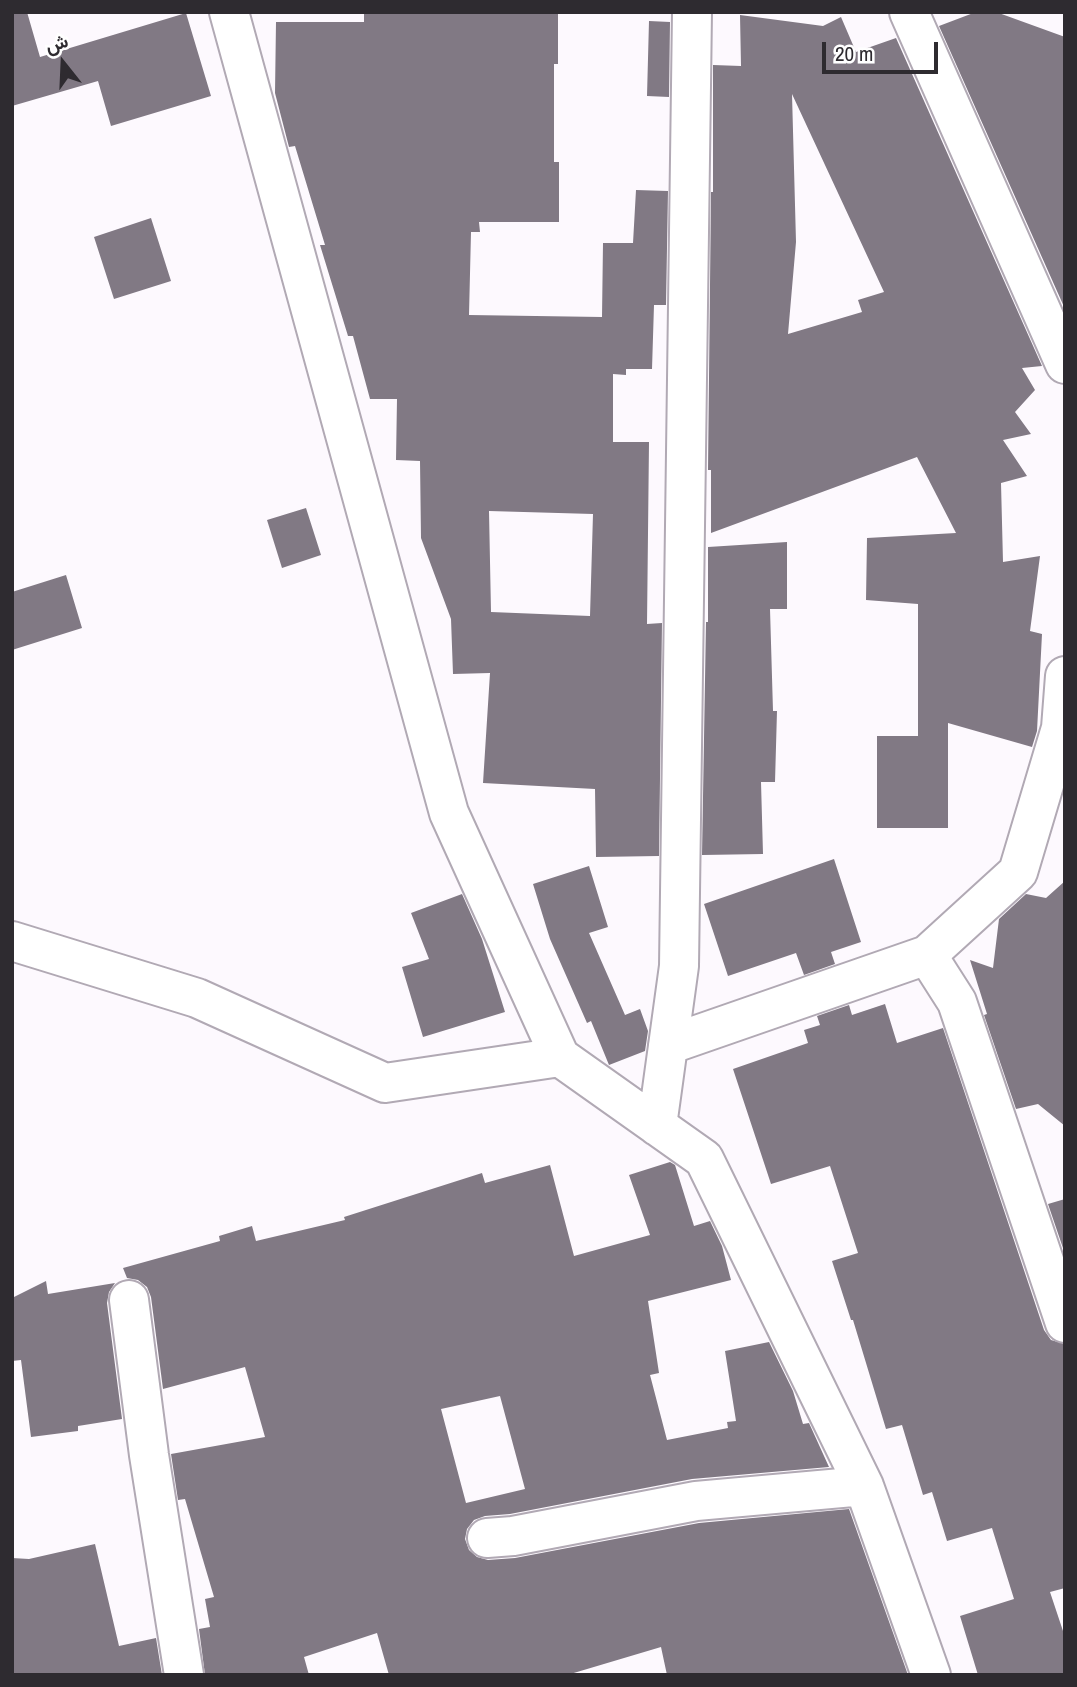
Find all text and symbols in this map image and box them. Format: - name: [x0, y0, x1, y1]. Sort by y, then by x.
- text: ش: [42, 27, 71, 59]
- north arrow: [28, 28, 98, 98]
- scale bar: [825, 28, 940, 72]
- text: 20 m: [835, 39, 873, 68]

